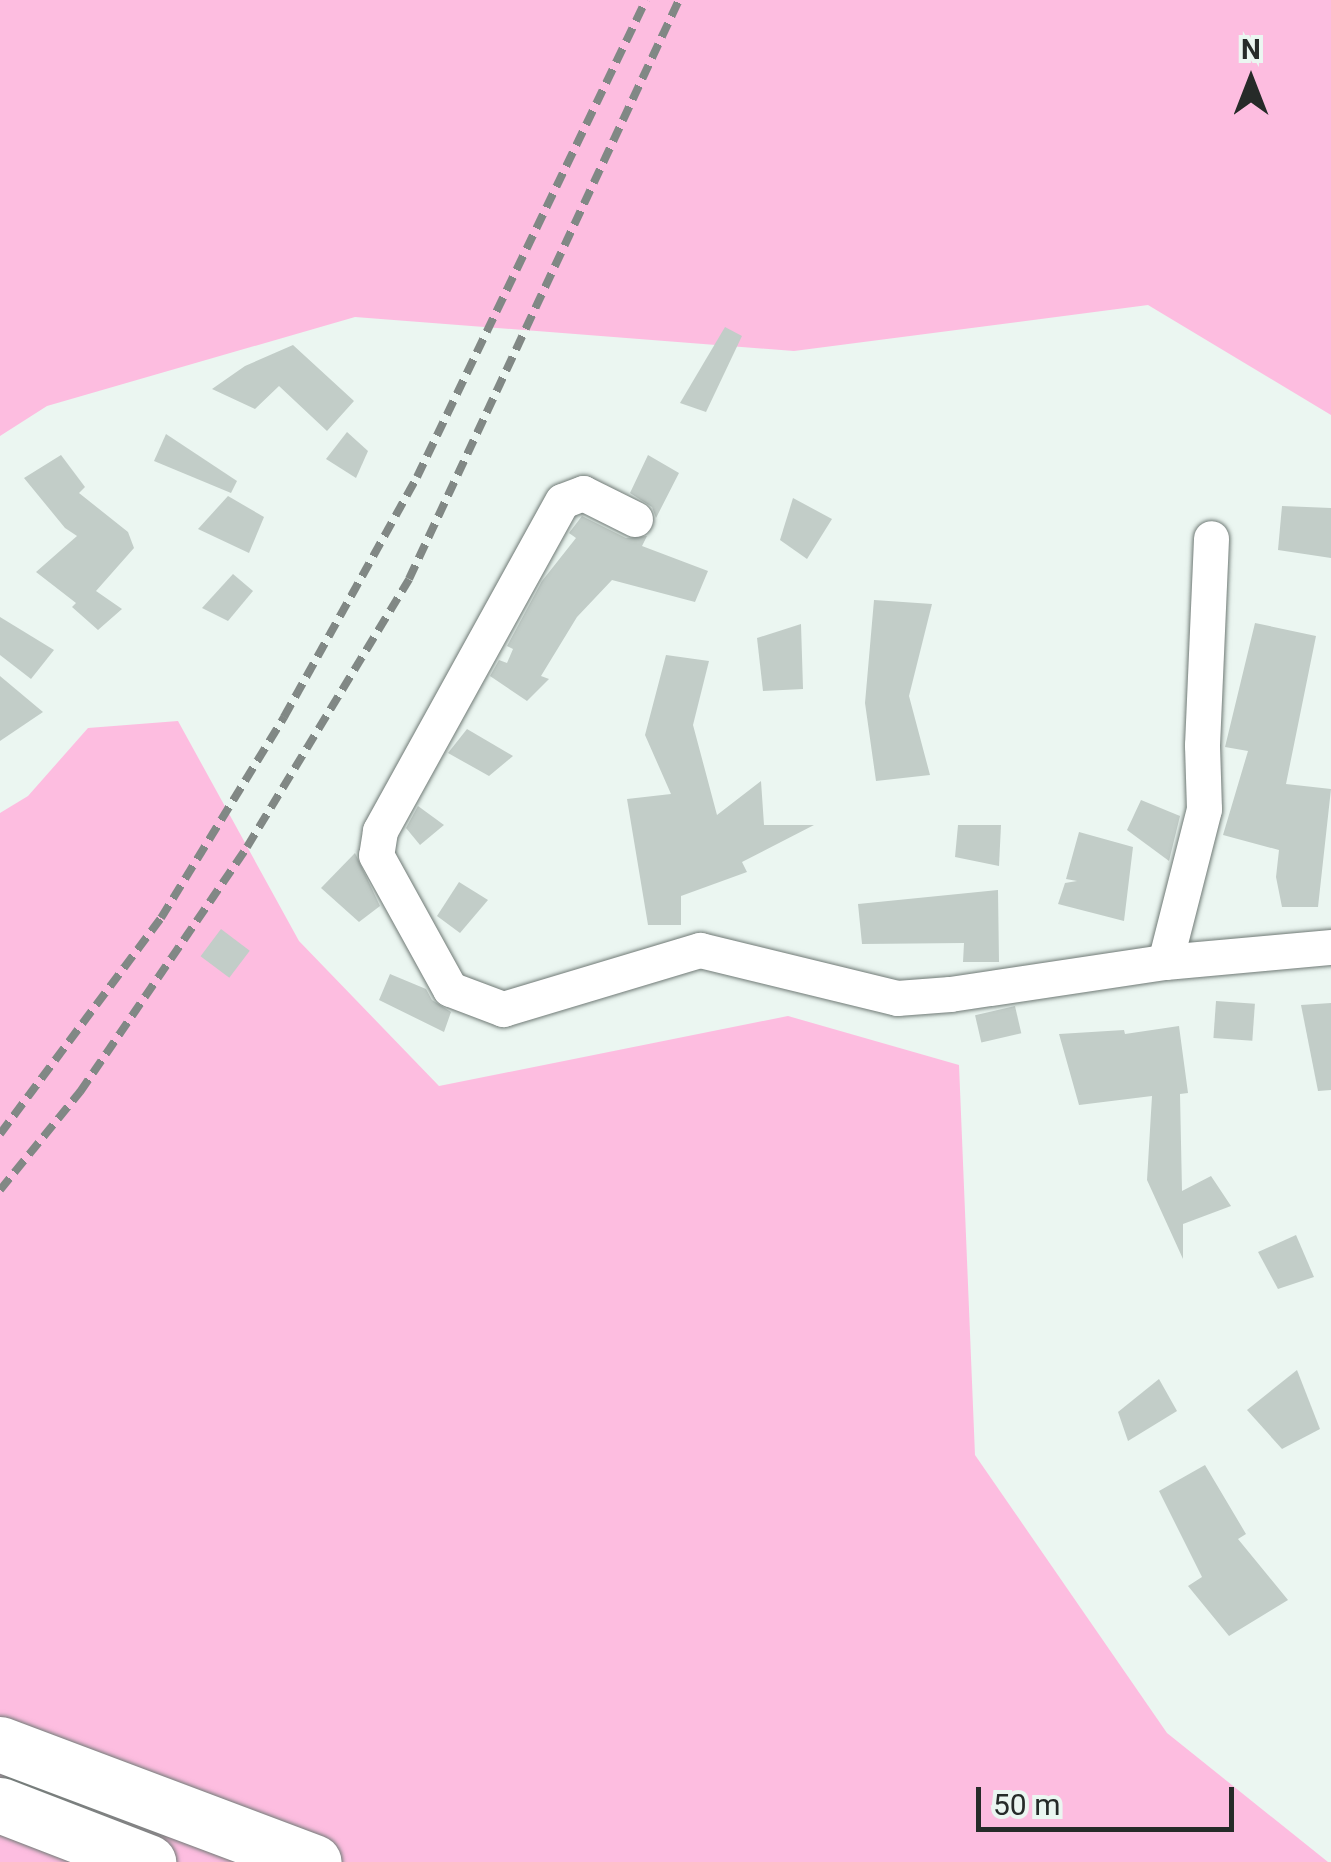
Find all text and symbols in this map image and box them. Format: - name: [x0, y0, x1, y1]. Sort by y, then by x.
- north arrow: [1201, 30, 1301, 130]
- text: N: [1241, 33, 1261, 66]
- scale bar: [981, 1767, 1238, 1829]
- text: 50 m: [993, 1787, 1060, 1822]

